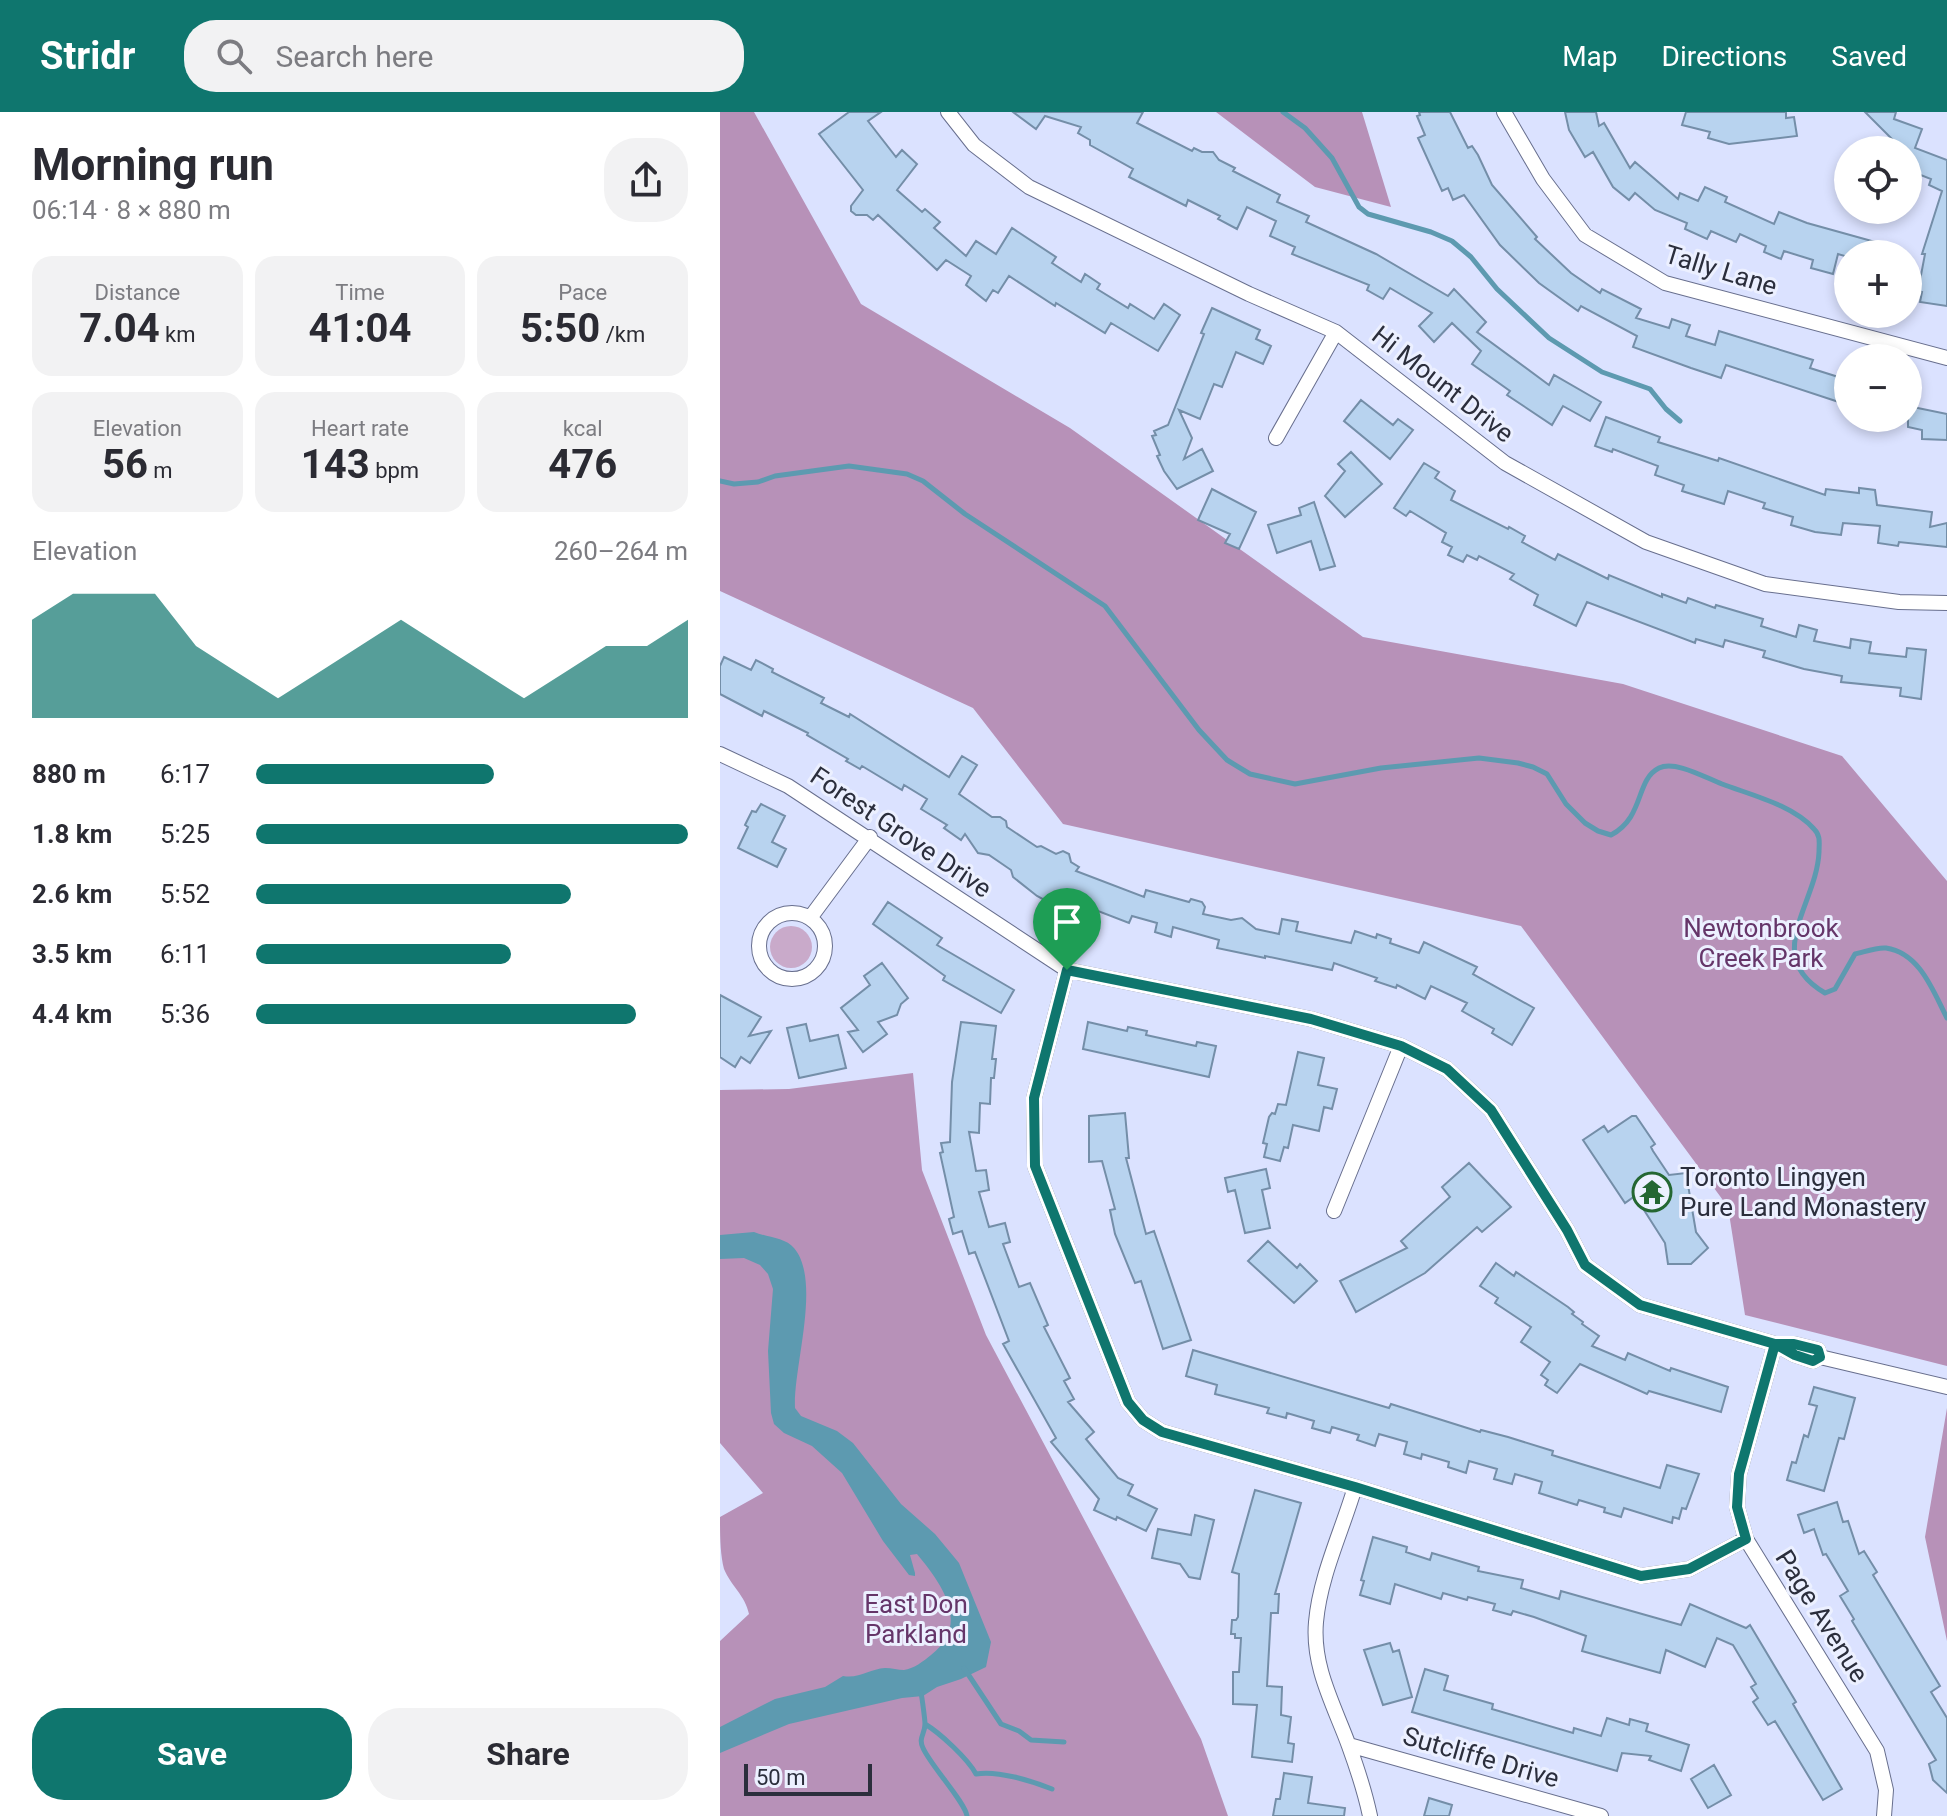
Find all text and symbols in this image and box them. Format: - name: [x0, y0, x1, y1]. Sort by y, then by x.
- search box: [184, 20, 744, 92]
- text: Stridr: [40, 34, 136, 78]
- icon: search: [212, 34, 256, 78]
- text: Search here: [276, 39, 433, 74]
- text: Map: [1562, 40, 1618, 73]
- text: Directions: [1662, 40, 1787, 73]
- text: Saved: [1831, 40, 1907, 73]
- map controls: [1834, 136, 1922, 432]
- button: locate: [1834, 136, 1922, 224]
- button: share: [604, 138, 688, 222]
- text: Morning run: [32, 139, 274, 191]
- text: 06:14 · 8 × 880 m: [32, 195, 231, 225]
- street label: Tally Lane: [1661, 239, 1781, 301]
- button: +: [1834, 240, 1922, 328]
- text: Distance: [95, 280, 180, 305]
- text: Time: [335, 280, 385, 305]
- text: Pace: [558, 280, 607, 305]
- text: 7.04: [79, 305, 160, 352]
- text: 41:04: [308, 305, 412, 352]
- text: 5:50: [520, 305, 600, 352]
- street label: Hi Mount Drive: [1366, 320, 1520, 448]
- text: km: [160, 322, 196, 347]
- text: /km: [600, 322, 645, 347]
- button: −: [1834, 344, 1922, 432]
- text: Elevation: [93, 416, 182, 441]
- text: Heart rate: [311, 416, 409, 441]
- text: kcal: [563, 416, 603, 441]
- text: 56: [102, 441, 148, 488]
- text: 143: [301, 441, 370, 488]
- text: 476: [548, 441, 617, 488]
- text: m: [148, 458, 173, 483]
- text: bpm: [370, 458, 419, 483]
- text: Elevation: [32, 536, 137, 566]
- text: 260–264 m: [554, 536, 688, 566]
- text: 880 m: [32, 759, 106, 789]
- text: 6:17: [160, 759, 210, 789]
- street label: Forest Grove Drive: [805, 760, 997, 904]
- text: 1.8 km: [32, 819, 112, 849]
- text: 5:25: [160, 819, 210, 849]
- text: 2.6 km: [32, 879, 112, 909]
- text: 5:52: [160, 879, 210, 909]
- pin: [1033, 888, 1101, 970]
- icon: arrive: [1045, 900, 1089, 944]
- park label: Newtonbrook Creek Park: [1683, 913, 1839, 973]
- text: 3.5 km: [32, 939, 112, 969]
- text: 6:11: [160, 939, 210, 969]
- text: 4.4 km: [32, 999, 112, 1029]
- text: 5:36: [160, 999, 210, 1029]
- place label: Toronto Lingyen Pure Land Monastery: [1680, 1162, 1926, 1222]
- temple icon: Toronto Lingyen Pure Land Monastery: [1631, 1171, 1673, 1213]
- street label: Page Avenue: [1769, 1544, 1875, 1688]
- park label: East Don Parkland: [864, 1589, 968, 1649]
- button: Save: [32, 1708, 352, 1800]
- button: Share: [368, 1708, 688, 1800]
- street label: Sutcliffe Drive: [1400, 1720, 1562, 1794]
- scale bar: [744, 1760, 872, 1796]
- text: 50 m: [756, 1765, 805, 1790]

